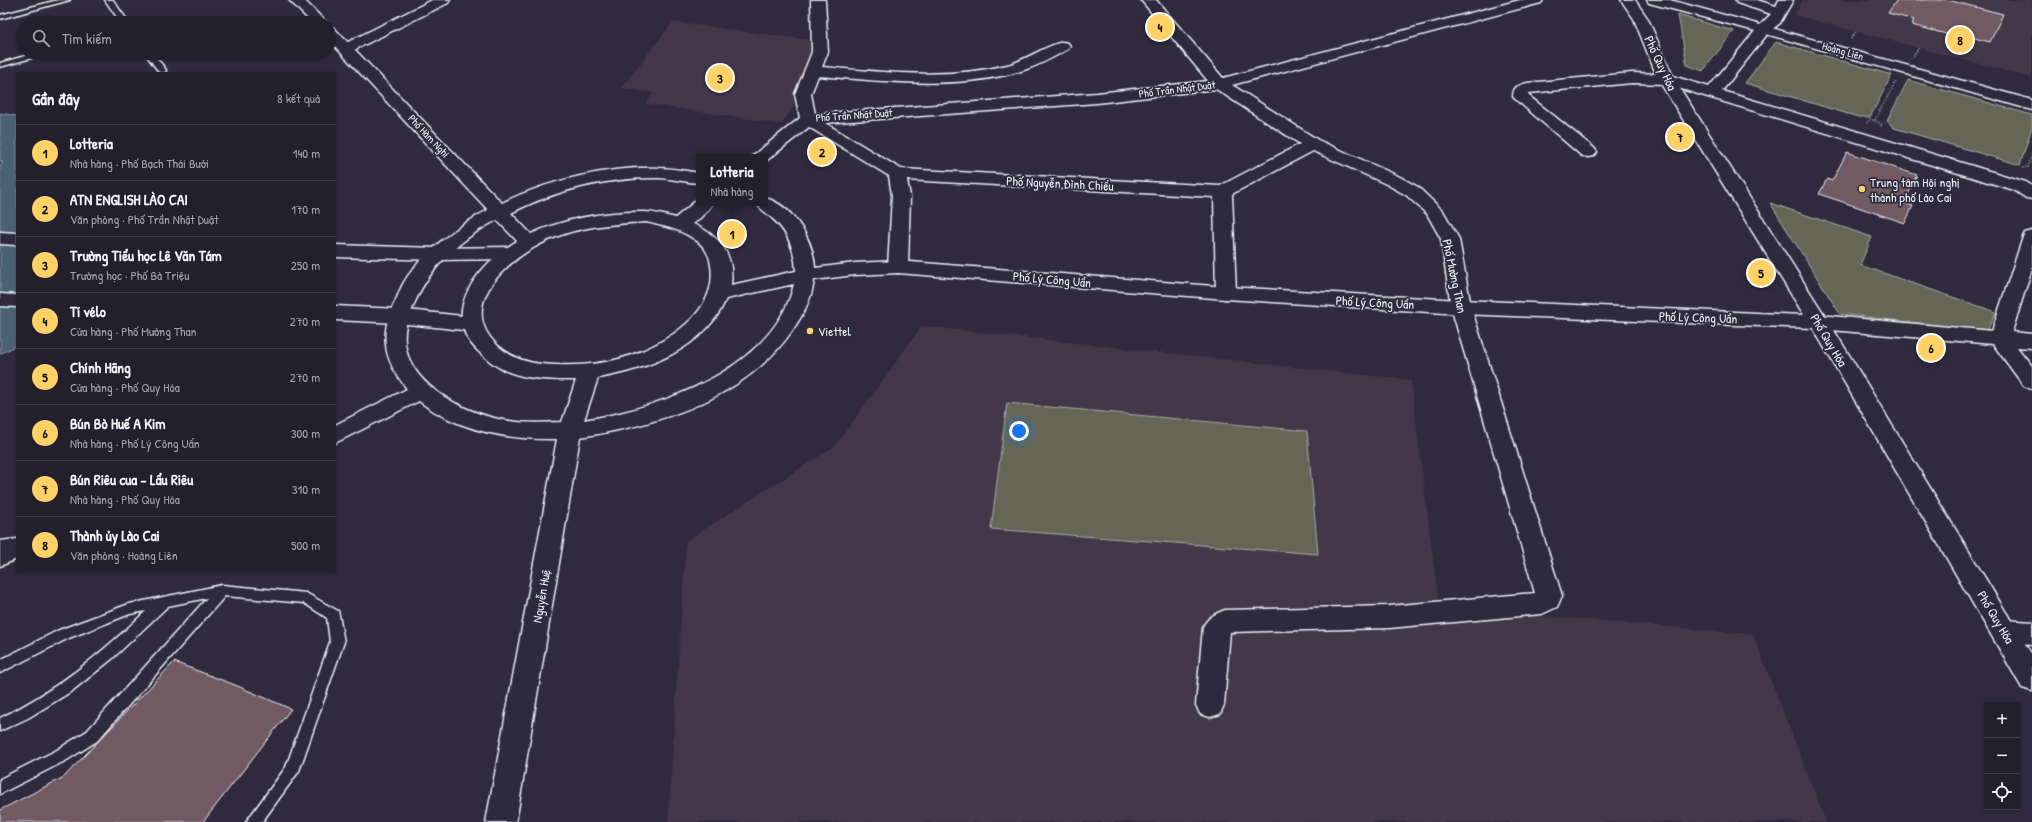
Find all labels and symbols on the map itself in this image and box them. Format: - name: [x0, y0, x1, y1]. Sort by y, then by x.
- pin: 4: [1147, 12, 1173, 42]
- pin: 8: [1947, 25, 1973, 55]
- street label: Phố Quy Hóa: [1640, 33, 1682, 93]
- street label: Hoàng Liên: [1821, 38, 1865, 64]
- pin: 3: [707, 63, 733, 93]
- street label: Phố Trần Nhật Duật: [1138, 77, 1216, 101]
- street label: Phố Trần Nhật Duật: [815, 105, 893, 125]
- street label: Phố Hàm Nghi: [405, 111, 453, 161]
- pin: 7: [1667, 122, 1693, 152]
- pin: 2: [809, 137, 835, 167]
- street label: Phố Nguyễn Đình Chiểu: [1006, 171, 1114, 195]
- place label: Trung tâm Hội nghị thành phố Lào Cai: [1870, 173, 1960, 206]
- marker: Trung tâm Hội nghị thành phố Lào Cai: [1857, 184, 1867, 194]
- pin: 1: [719, 219, 745, 249]
- street label: Phố Mường Than: [1438, 237, 1472, 315]
- pin: 5: [1748, 258, 1774, 288]
- street label: Phố Lý Công Uẩn: [1012, 267, 1092, 291]
- street label: Phố Lý Công Uẩn: [1335, 291, 1415, 313]
- street label: Phố Lý Công Uẩn: [1659, 307, 1738, 327]
- street label: Phố Quy Hóa: [1806, 310, 1852, 370]
- place label: Viettel: [818, 322, 852, 340]
- marker: Viettel: [805, 326, 815, 336]
- pin: 6: [1918, 333, 1944, 363]
- your location: [1009, 421, 1029, 441]
- street label: Nguyễn Huệ: [527, 568, 555, 624]
- street label: Phố Quy Hóa: [1973, 587, 2019, 647]

